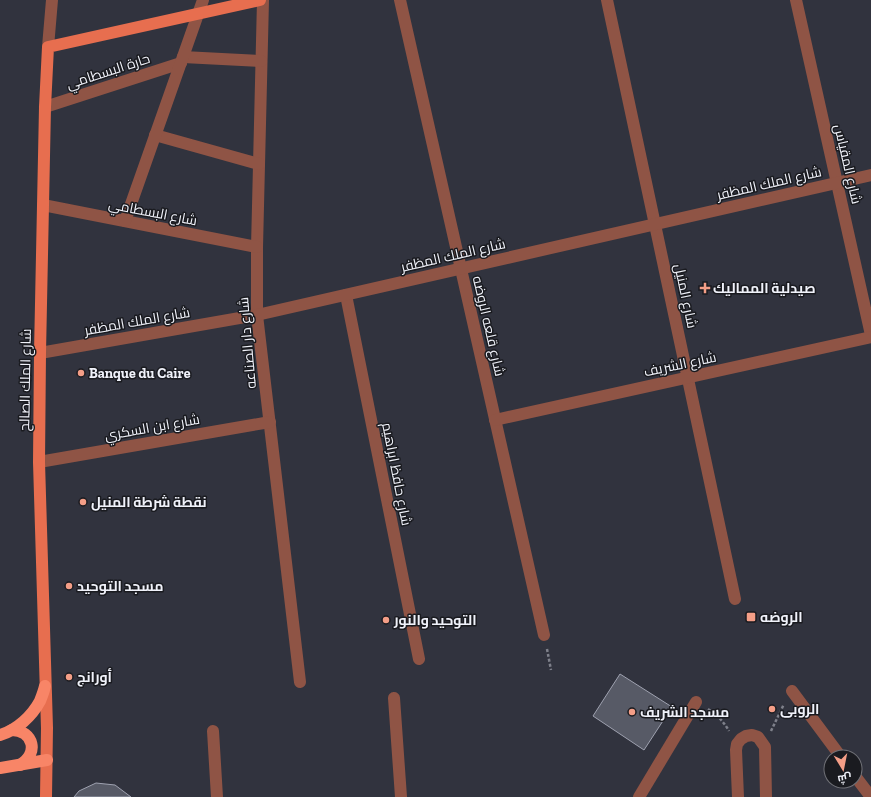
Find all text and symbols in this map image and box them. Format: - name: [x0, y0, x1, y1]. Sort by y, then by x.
- street label: حارة البسطامي: [64, 50, 153, 96]
- street label: شارع المقياس: [830, 122, 865, 206]
- street label: شارع الملك المظفر: [714, 163, 823, 204]
- street label: شارع البسطامي: [107, 196, 199, 232]
- street label: شارع الملك المظفر: [398, 235, 507, 276]
- street label: شارع المنيل: [670, 262, 701, 330]
- street label: شارع قلعه الروضه: [469, 274, 508, 378]
- place label: صيدلية المماليك: [713, 280, 816, 297]
- marker: صيدلية المماليك: [700, 283, 710, 293]
- street label: شارع دار الصناعه: [235, 296, 260, 389]
- street label: شارع الملك المظفر: [82, 304, 191, 339]
- street label: شارع الملك الصالح: [16, 329, 35, 431]
- street label: شارع الشريف: [642, 349, 718, 380]
- place label: Banque du Caire: [89, 365, 191, 382]
- marker: Banque du Caire: [76, 368, 86, 378]
- street label: شارع ابن السكري: [103, 411, 202, 447]
- street label: شارع حافظ ابراهيم: [377, 421, 415, 527]
- place label: نقطة شرطة المنيل: [91, 494, 207, 511]
- marker: نقطة شرطة المنيل: [78, 497, 88, 507]
- place label: مسجد التوحيد: [77, 578, 164, 595]
- marker: مسجد التوحيد: [64, 581, 74, 591]
- place label: الروضه: [760, 609, 803, 626]
- marker: الروضه: [745, 611, 757, 623]
- place label: التوحيد والنور: [393, 612, 477, 629]
- marker: التوحيد والنور: [381, 615, 391, 625]
- place label: أورانج: [77, 668, 112, 687]
- marker: أورانج: [64, 672, 74, 682]
- place label: الروبى: [780, 701, 819, 718]
- place label: مسجد الشريف: [640, 704, 729, 721]
- marker: الروبى: [767, 704, 777, 714]
- marker: مسجد الشريف: [627, 707, 637, 717]
- north arrow: [823, 749, 863, 789]
- text: ش: [837, 771, 853, 786]

